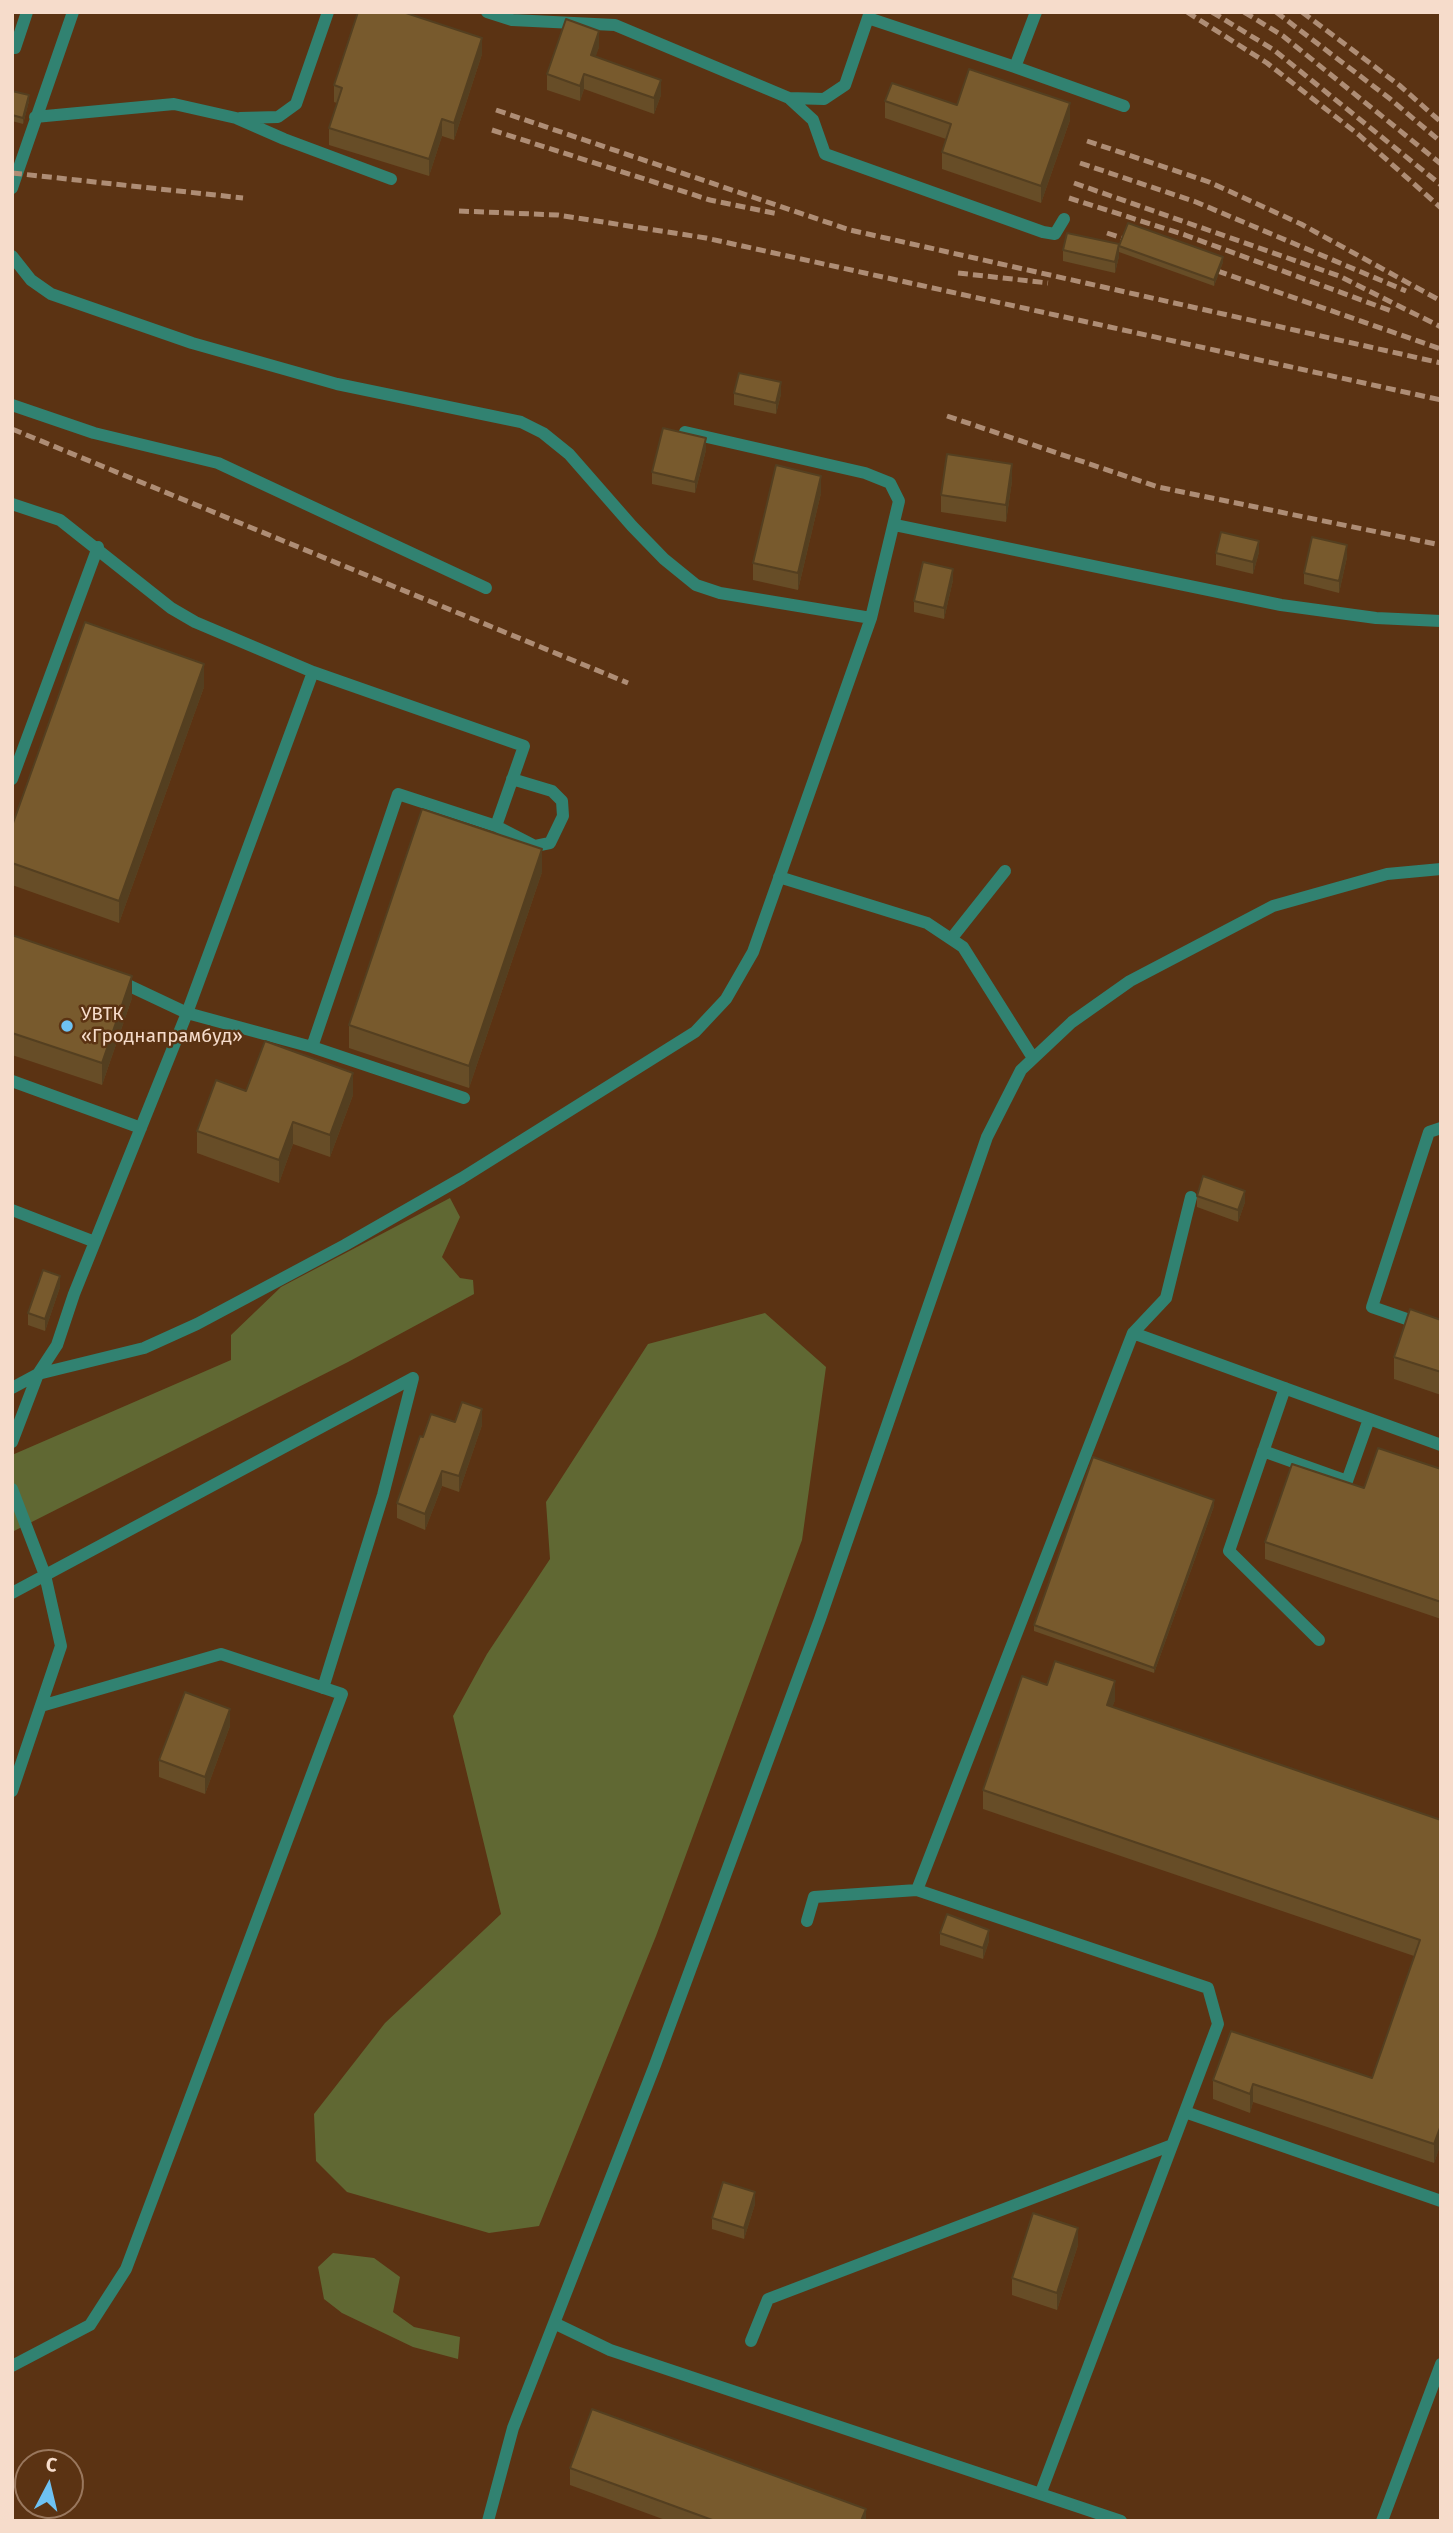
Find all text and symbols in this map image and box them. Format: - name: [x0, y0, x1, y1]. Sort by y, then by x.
- place label: УВТК «Гроднапрамбуд»: [81, 1004, 243, 1048]
- marker: УВТК «Гроднапрамбуд»: [59, 1018, 75, 1034]
- north arrow: [14, 2449, 84, 2519]
- text: С: [45, 2453, 58, 2477]

